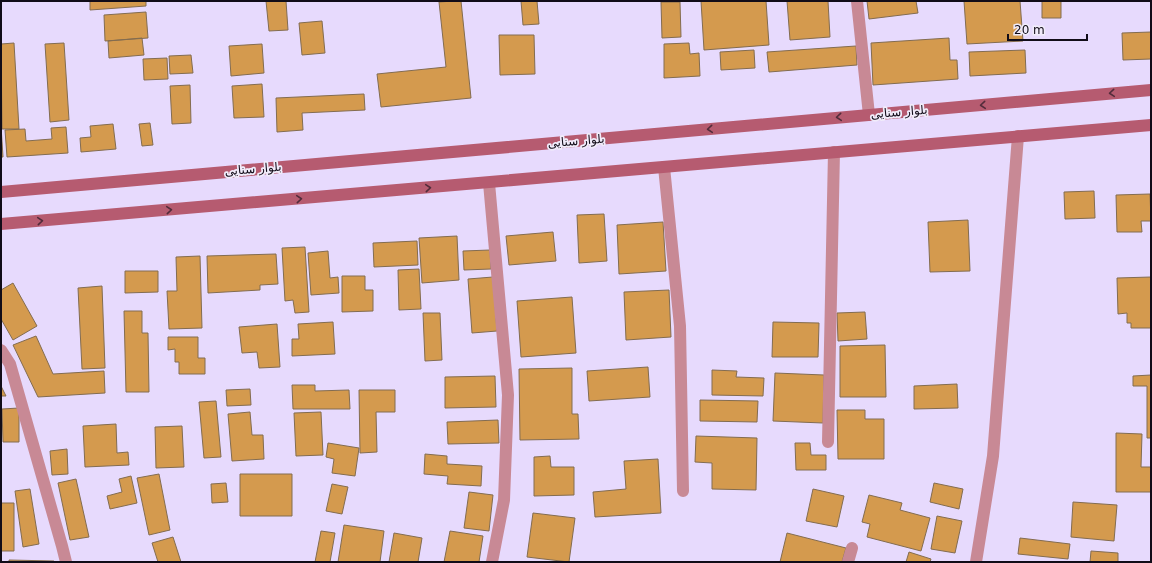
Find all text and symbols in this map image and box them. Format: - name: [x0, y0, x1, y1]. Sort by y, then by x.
- scale bar: [1008, 16, 1087, 42]
- text: 20 m: [1014, 23, 1045, 37]
- one-way arrow: [1109, 88, 1115, 97]
- one-way arrow: [980, 100, 986, 109]
- street label: بلوار سنایی: [870, 103, 928, 122]
- one-way arrow: [836, 113, 842, 122]
- one-way arrow: [707, 124, 713, 133]
- street label: بلوار سنایی: [547, 132, 605, 151]
- street label: بلوار سنایی: [224, 160, 282, 179]
- one-way arrow: [425, 184, 431, 193]
- one-way arrow: [296, 195, 302, 204]
- one-way arrow: [166, 206, 172, 215]
- one-way arrow: [37, 217, 43, 226]

